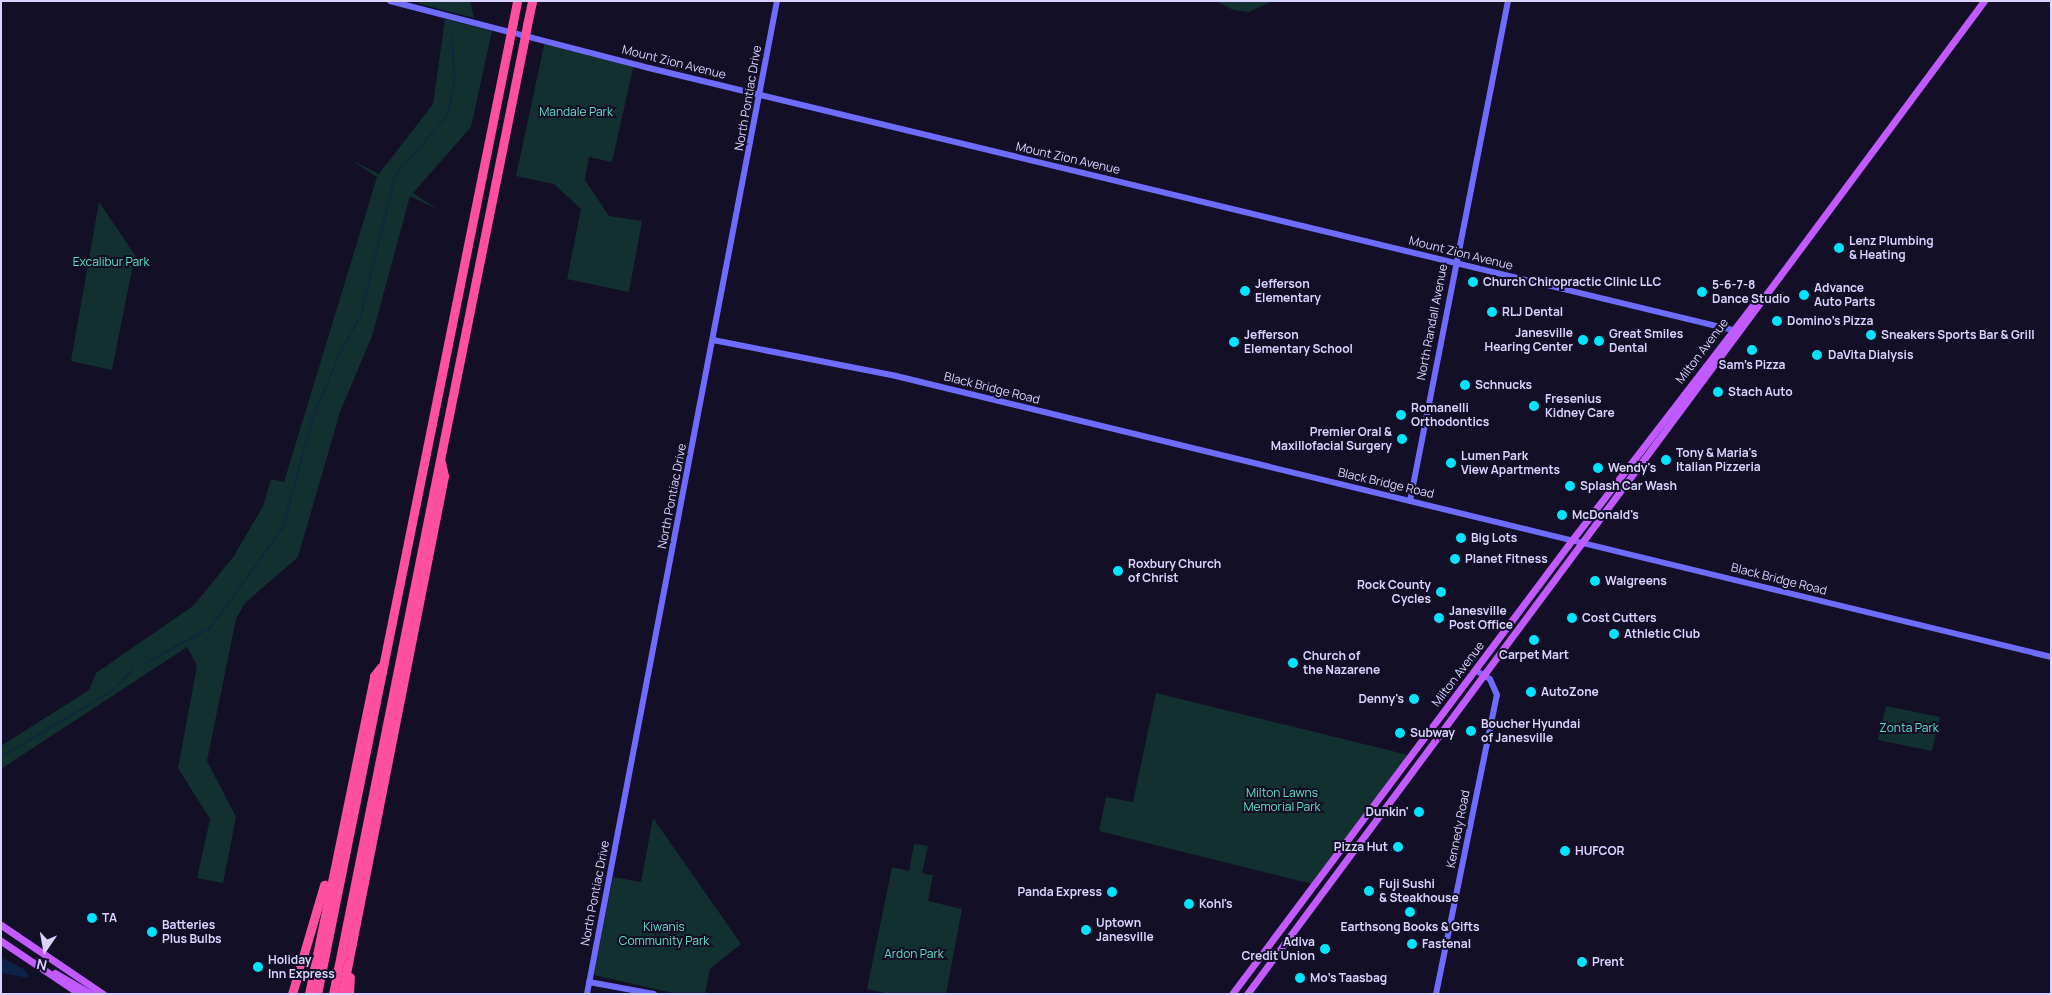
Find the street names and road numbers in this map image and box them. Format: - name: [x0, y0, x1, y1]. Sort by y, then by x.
- street label: Mount Zion Avenue: [621, 42, 727, 82]
- street label: North Pontiac Drive: [732, 44, 764, 152]
- street label: Mount Zion Avenue: [1014, 139, 1122, 177]
- street label: Mount Zion Avenue: [1408, 233, 1514, 273]
- street label: North Randall Avenue: [1414, 263, 1450, 381]
- street label: Milton Avenue: [1673, 316, 1731, 386]
- street label: Black Bridge Road: [943, 369, 1041, 407]
- street label: North Pontiac Drive: [655, 442, 689, 550]
- street label: Black Bridge Road: [1336, 465, 1436, 501]
- street label: Black Bridge Road: [1730, 560, 1828, 598]
- street label: Milton Avenue: [1429, 639, 1487, 709]
- street label: Kennedy Road: [1443, 789, 1473, 869]
- street label: North Pontiac Drive: [578, 839, 612, 947]

